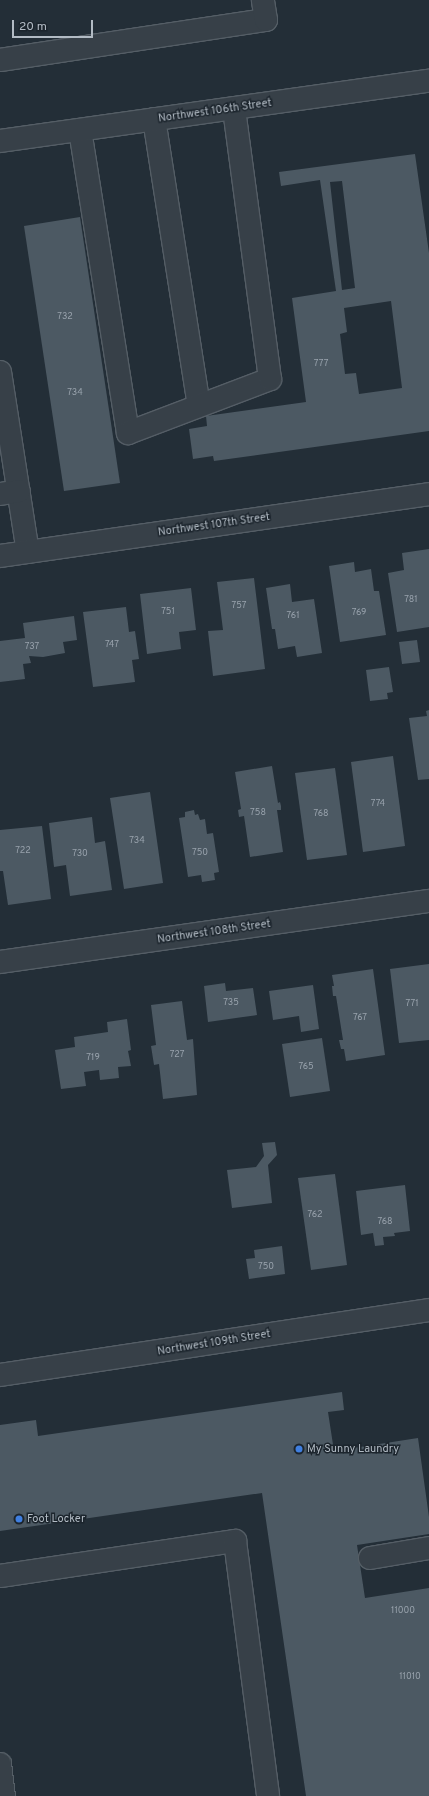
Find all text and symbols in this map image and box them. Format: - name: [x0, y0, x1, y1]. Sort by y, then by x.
- scale bar: [14, 12, 95, 38]
- text: 20 m: [19, 19, 47, 35]
- street label: Northwest 106th Street: [157, 97, 273, 125]
- house number: 732: [57, 312, 73, 322]
- house number: 777: [314, 359, 328, 369]
- house number: 734: [67, 388, 83, 398]
- street label: Northwest 107th Street: [157, 511, 271, 539]
- house number: 781: [404, 595, 418, 605]
- house number: 757: [232, 601, 246, 611]
- house number: 751: [161, 607, 175, 617]
- house number: 769: [352, 608, 366, 618]
- house number: 761: [287, 611, 299, 621]
- house number: 747: [105, 640, 119, 650]
- house number: 737: [25, 642, 39, 652]
- house number: 774: [371, 799, 385, 809]
- house number: 758: [250, 808, 266, 818]
- house number: 768: [313, 809, 329, 819]
- house number: 734: [129, 836, 145, 846]
- house number: 722: [15, 846, 31, 856]
- house number: 750: [192, 848, 208, 858]
- house number: 730: [72, 849, 88, 859]
- street label: Northwest 108th Street: [156, 918, 272, 946]
- house number: 735: [223, 998, 239, 1008]
- house number: 771: [405, 999, 419, 1009]
- house number: 767: [353, 1013, 367, 1023]
- house number: 727: [170, 1050, 184, 1060]
- house number: 719: [86, 1053, 100, 1063]
- house number: 765: [298, 1062, 314, 1072]
- house number: 762: [307, 1210, 323, 1220]
- house number: 768: [377, 1217, 393, 1227]
- house number: 750: [258, 1262, 274, 1272]
- street label: Northwest 109th Street: [156, 1328, 272, 1358]
- place label: My Sunny Laundry: [307, 1442, 399, 1456]
- marker: My Sunny Laundry: [294, 1444, 304, 1454]
- place label: Foot Locker: [27, 1512, 85, 1526]
- marker: Foot Locker: [14, 1514, 24, 1524]
- house number: 11000: [391, 1606, 415, 1616]
- house number: 11010: [399, 1672, 421, 1682]

